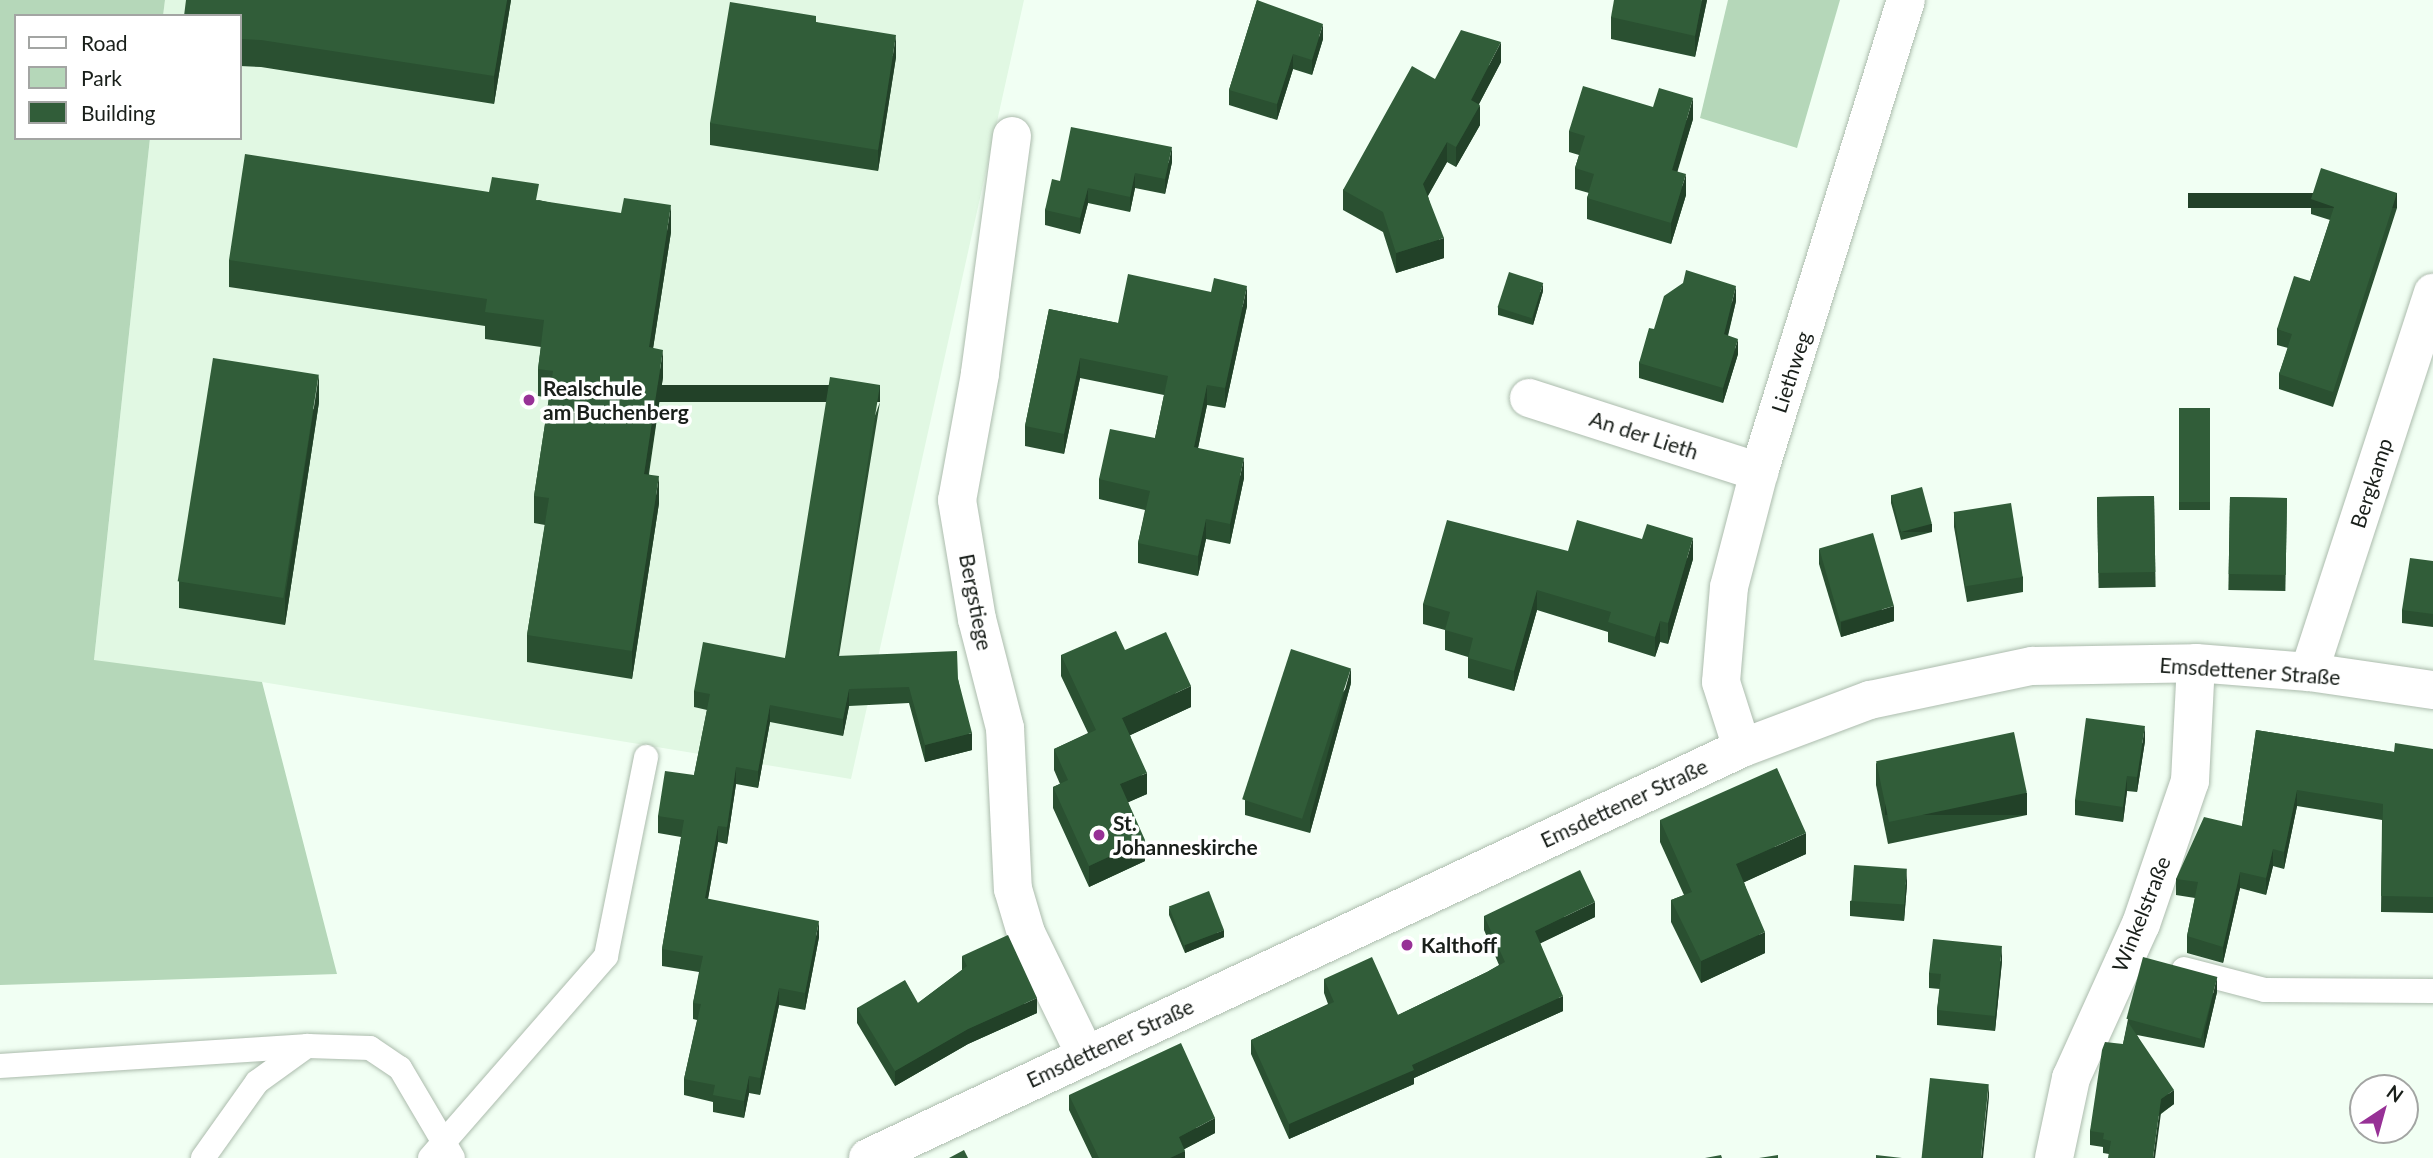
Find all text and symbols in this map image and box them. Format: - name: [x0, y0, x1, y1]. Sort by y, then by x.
- legend: [14, 14, 242, 140]
- text: Road: [81, 30, 128, 55]
- text: Park: [81, 65, 122, 90]
- text: Building: [81, 100, 156, 125]
- street label: Liethweg: [1766, 328, 1816, 416]
- place label: Realschule am Buchenberg: [543, 375, 689, 425]
- marker: Realschule am Buchenberg: [521, 392, 537, 408]
- street label: An der Lieth: [1586, 406, 1702, 464]
- street label: Bergkamp: [2345, 435, 2397, 531]
- street label: Bergstiege: [954, 552, 998, 652]
- street label: Emsdettener Straße: [2158, 652, 2342, 690]
- street label: Emsdettener Straße: [1536, 753, 1712, 853]
- place label: St. Johanneskirche: [1113, 810, 1258, 860]
- marker: St. Johanneskirche: [1091, 827, 1107, 843]
- street label: Winkelstraße: [2106, 853, 2176, 975]
- place label: Kalthoff: [1421, 932, 1497, 958]
- marker: Kalthoff: [1399, 937, 1415, 953]
- street label: Emsdettener Straße: [1022, 993, 1198, 1093]
- north arrow: [2349, 1074, 2419, 1144]
- text: N: [2383, 1080, 2408, 1107]

